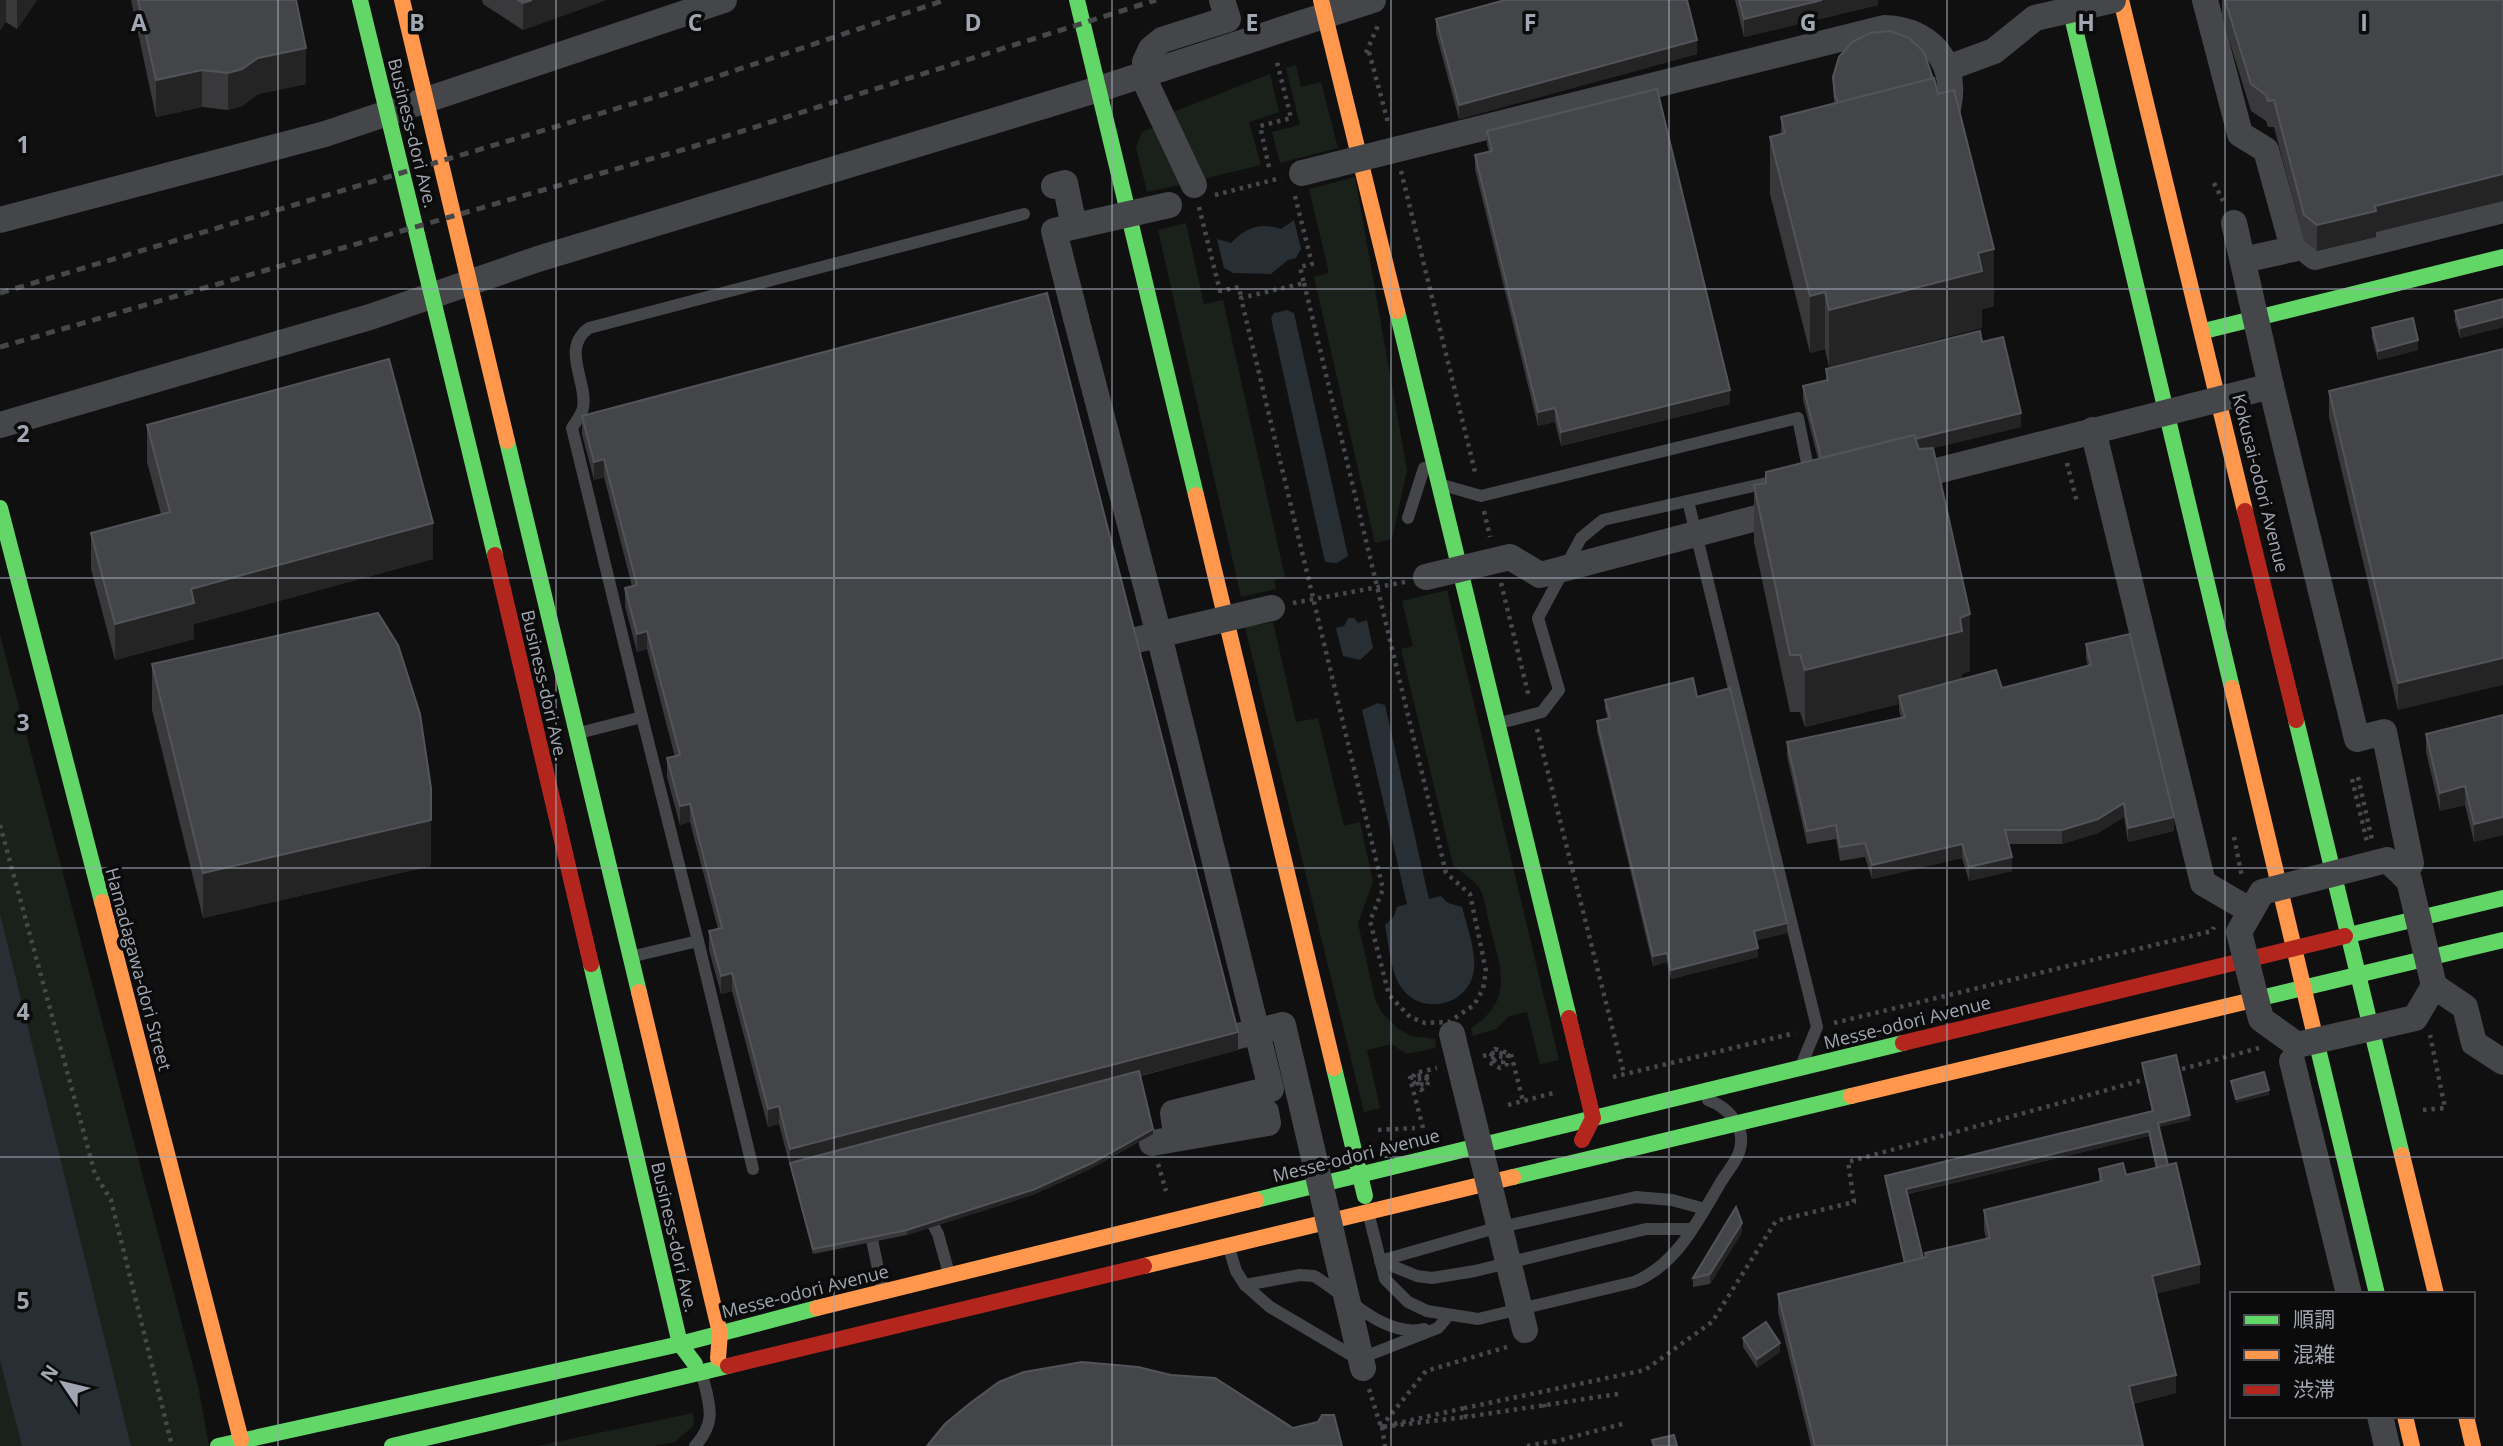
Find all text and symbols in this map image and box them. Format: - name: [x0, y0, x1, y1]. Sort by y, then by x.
- text: A: [131, 6, 147, 38]
- text: B: [409, 6, 425, 38]
- text: C: [688, 6, 702, 38]
- text: D: [964, 6, 982, 38]
- text: E: [1246, 6, 1258, 38]
- text: F: [1524, 6, 1536, 38]
- text: G: [1800, 6, 1816, 38]
- text: H: [2077, 6, 2095, 38]
- text: I: [2360, 6, 2368, 38]
- street label: Business-dori Ave.: [383, 56, 443, 210]
- text: 1: [16, 128, 30, 160]
- street label: Kokusai-odori Avenue: [2227, 391, 2295, 575]
- text: 2: [16, 417, 30, 449]
- street label: Business-dori Ave.: [516, 608, 574, 762]
- text: 3: [16, 706, 30, 738]
- street label: Hamadagawa-dori Street: [100, 865, 178, 1073]
- street label: Messe-odori Avenue: [1821, 990, 1993, 1054]
- text: 4: [16, 995, 30, 1027]
- street label: Messe-odori Avenue: [1270, 1123, 1442, 1187]
- street label: Business-dori Ave.: [646, 1160, 704, 1314]
- street label: Messe-odori Avenue: [719, 1259, 891, 1323]
- text: 5: [16, 1284, 30, 1316]
- legend: [2230, 1292, 2475, 1418]
- text: 順調: [2293, 1305, 2335, 1333]
- text: 混雑: [2293, 1340, 2335, 1368]
- north arrow: [28, 1348, 98, 1418]
- text: N: [34, 1359, 64, 1387]
- text: 渋滞: [2293, 1375, 2335, 1403]

